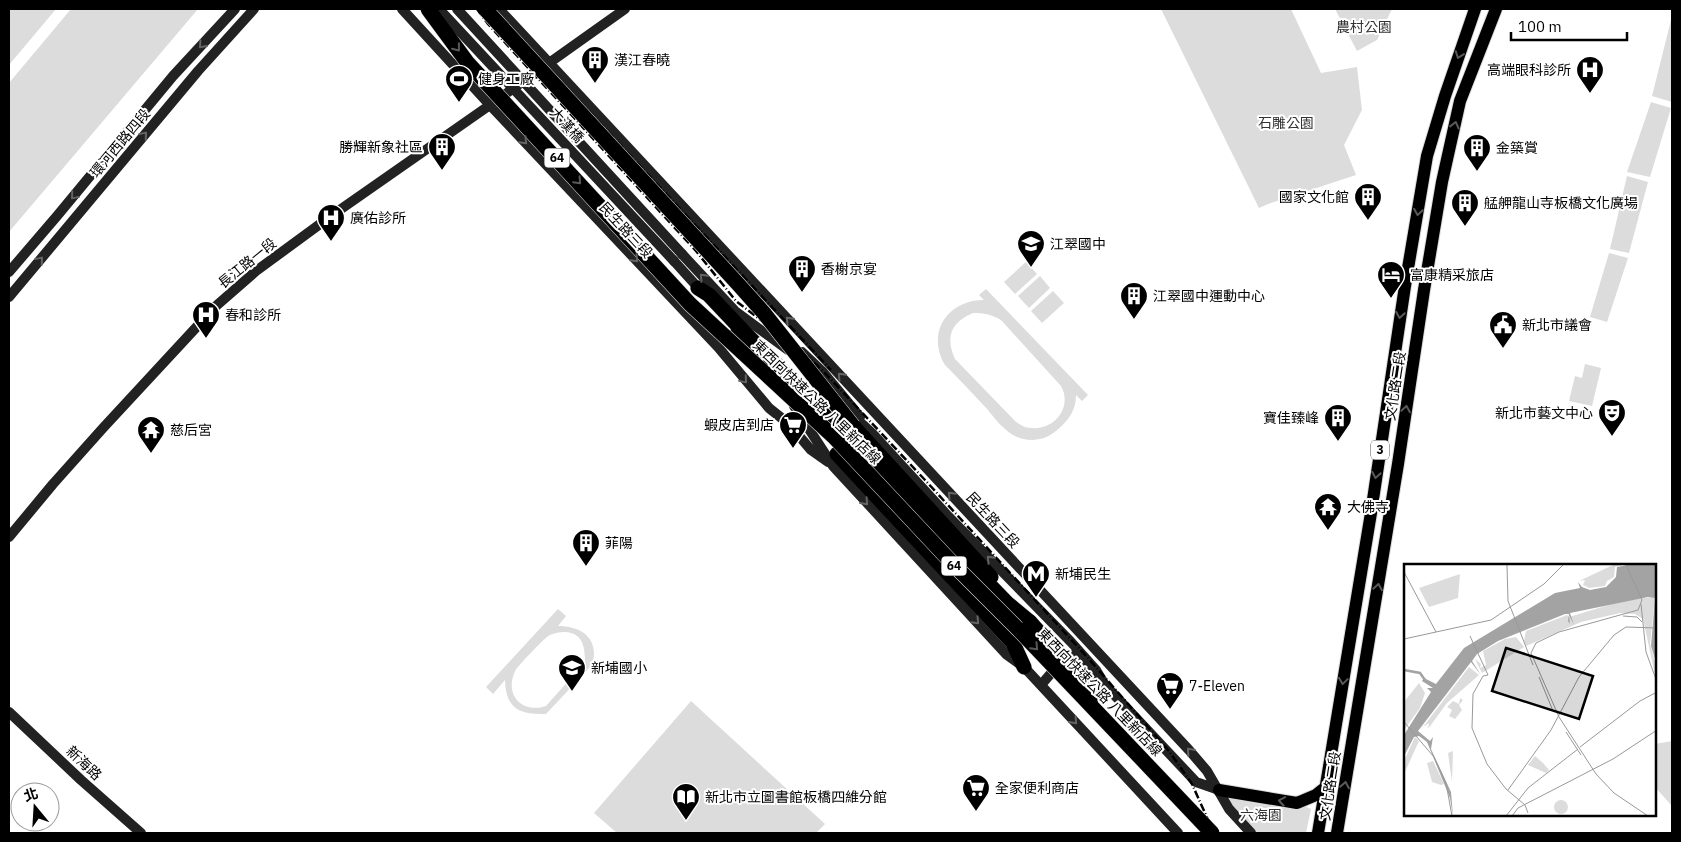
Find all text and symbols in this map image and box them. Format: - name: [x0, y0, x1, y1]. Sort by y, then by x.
- scale bar: [1511, 10, 1627, 42]
- text: 100 m: [1518, 17, 1562, 36]
- park label: 農村公園: [1336, 18, 1392, 36]
- one-way arrow: [199, 39, 208, 48]
- one-way arrow: [451, 42, 459, 51]
- building icon: 漢江春曉: [580, 45, 610, 84]
- one-way arrow: [1455, 50, 1465, 58]
- place label: 漢江春曉: [614, 51, 670, 69]
- hospital icon: 高端眼科診所: [1575, 55, 1605, 94]
- place label: 高端眼科診所: [1487, 61, 1571, 79]
- sports icon: 健身工廠: [444, 64, 474, 103]
- place label: 健身工廠: [478, 70, 534, 88]
- street label: 大漢橋: [546, 104, 588, 146]
- street label: 環河西路四段: [86, 105, 154, 181]
- park label: 石雕公園: [1258, 114, 1314, 132]
- one-way arrow: [1449, 121, 1460, 130]
- one-way arrow: [139, 132, 148, 141]
- building icon: 勝輝新象社區: [427, 132, 457, 171]
- building icon: 金築賞: [1462, 133, 1492, 172]
- one-way arrow: [518, 135, 527, 144]
- place label: 勝輝新象社區: [339, 138, 423, 156]
- place label: 金築賞: [1496, 139, 1538, 157]
- road number: 64: [544, 148, 570, 168]
- one-way arrow: [572, 175, 581, 184]
- building icon: 國家文化館: [1353, 182, 1383, 221]
- place label: 國家文化館: [1279, 188, 1349, 206]
- building icon: 艋舺龍山寺板橋文化廣場: [1450, 188, 1480, 227]
- one-way arrow: [71, 190, 80, 199]
- place label: 艋舺龍山寺板橋文化廣場: [1484, 194, 1638, 212]
- street label: 民生路三段: [596, 198, 656, 262]
- hospital icon: 廣佑診所: [316, 203, 346, 242]
- one-way arrow: [1414, 207, 1424, 216]
- place label: 廣佑診所: [350, 209, 406, 227]
- school or university icon: 江翠國中: [1016, 229, 1046, 268]
- street label: 長江路一段: [214, 234, 280, 292]
- place label: 江翠國中: [1050, 235, 1106, 253]
- one-way arrow: [629, 254, 638, 263]
- building icon: 香榭京宴: [787, 254, 817, 293]
- one-way arrow: [34, 257, 43, 266]
- place label: 香榭京宴: [821, 260, 877, 278]
- hotel icon: 富康精采旅店: [1376, 260, 1406, 299]
- place label: 富康精采旅店: [1410, 266, 1494, 284]
- one-way arrow: [700, 273, 709, 282]
- building icon: 江翠國中運動中心: [1119, 281, 1149, 320]
- place label: 江翠國中運動中心: [1153, 287, 1265, 305]
- hospital icon: 春和診所: [191, 300, 221, 339]
- place label: 春和診所: [225, 306, 281, 324]
- one-way arrow: [1396, 310, 1406, 319]
- public building icon: 新北市議會: [1488, 310, 1518, 349]
- place label: 新北市議會: [1522, 316, 1592, 334]
- one-way arrow: [786, 317, 795, 326]
- street label: 東西向快速公路 八里新店線: [749, 336, 885, 468]
- street label: 文化路二段: [1381, 350, 1409, 422]
- one-way arrow: [838, 372, 847, 381]
- one-way arrow: [738, 374, 747, 383]
- theatre icon: 新北市藝文中心: [1597, 398, 1627, 437]
- building icon: 寶佳臻峰: [1323, 403, 1353, 442]
- place label: 新北市藝文中心: [1495, 404, 1593, 422]
- one-way arrow: [1401, 405, 1411, 414]
- place label: 寶佳臻峰: [1263, 409, 1319, 427]
- supermarket icon: 蝦皮店到店: [778, 410, 808, 449]
- temple icon: 慈后宮: [136, 415, 166, 454]
- place label: 蝦皮店到店: [704, 416, 774, 434]
- place label: 慈后宮: [170, 421, 212, 439]
- road number: 3: [1371, 440, 1389, 460]
- one-way arrow: [1372, 471, 1382, 480]
- street label: 民生路三段: [963, 488, 1023, 552]
- one-way arrow: [948, 492, 957, 501]
- temple icon: 大佛寺: [1313, 492, 1343, 531]
- one-way arrow: [859, 497, 868, 506]
- place label: 大佛寺: [1347, 498, 1389, 516]
- building icon: 菲陽: [571, 528, 601, 567]
- place label: 菲陽: [605, 534, 633, 552]
- road number: 64: [942, 556, 966, 576]
- one-way arrow: [987, 556, 996, 565]
- metro station icon: 新埔民生: [1021, 559, 1051, 598]
- inset map: [1404, 564, 1656, 817]
- place label: 新埔民生: [1055, 565, 1111, 583]
- one-way arrow: [1372, 583, 1382, 592]
- one-way arrow: [970, 616, 979, 625]
- street label: 東西向快速公路 八里新店線: [1034, 624, 1166, 760]
- one-way arrow: [1029, 641, 1038, 650]
- school or university icon: 新埔國小: [557, 653, 587, 692]
- place label: 新埔國小: [591, 659, 647, 677]
- supermarket icon: 7-Eleven: [1155, 671, 1185, 710]
- one-way arrow: [1338, 676, 1348, 685]
- place label: 7-Eleven: [1189, 677, 1245, 695]
- one-way arrow: [1068, 716, 1077, 725]
- street label: 新海路: [63, 742, 105, 784]
- one-way arrow: [1187, 748, 1195, 757]
- street label: 文化路二段: [1316, 750, 1344, 822]
- supermarket icon: 全家便利商店: [961, 773, 991, 812]
- place label: 全家便利商店: [995, 779, 1079, 797]
- one-way arrow: [1340, 781, 1350, 790]
- north arrow: [10, 782, 60, 832]
- library icon: 新北市立圖書館板橋四維分館: [671, 782, 701, 821]
- text: 北: [22, 784, 40, 805]
- place label: 新北市立圖書館板橋四維分館: [705, 788, 887, 806]
- one-way arrow: [1277, 796, 1286, 806]
- park label: 六海園: [1240, 806, 1282, 824]

